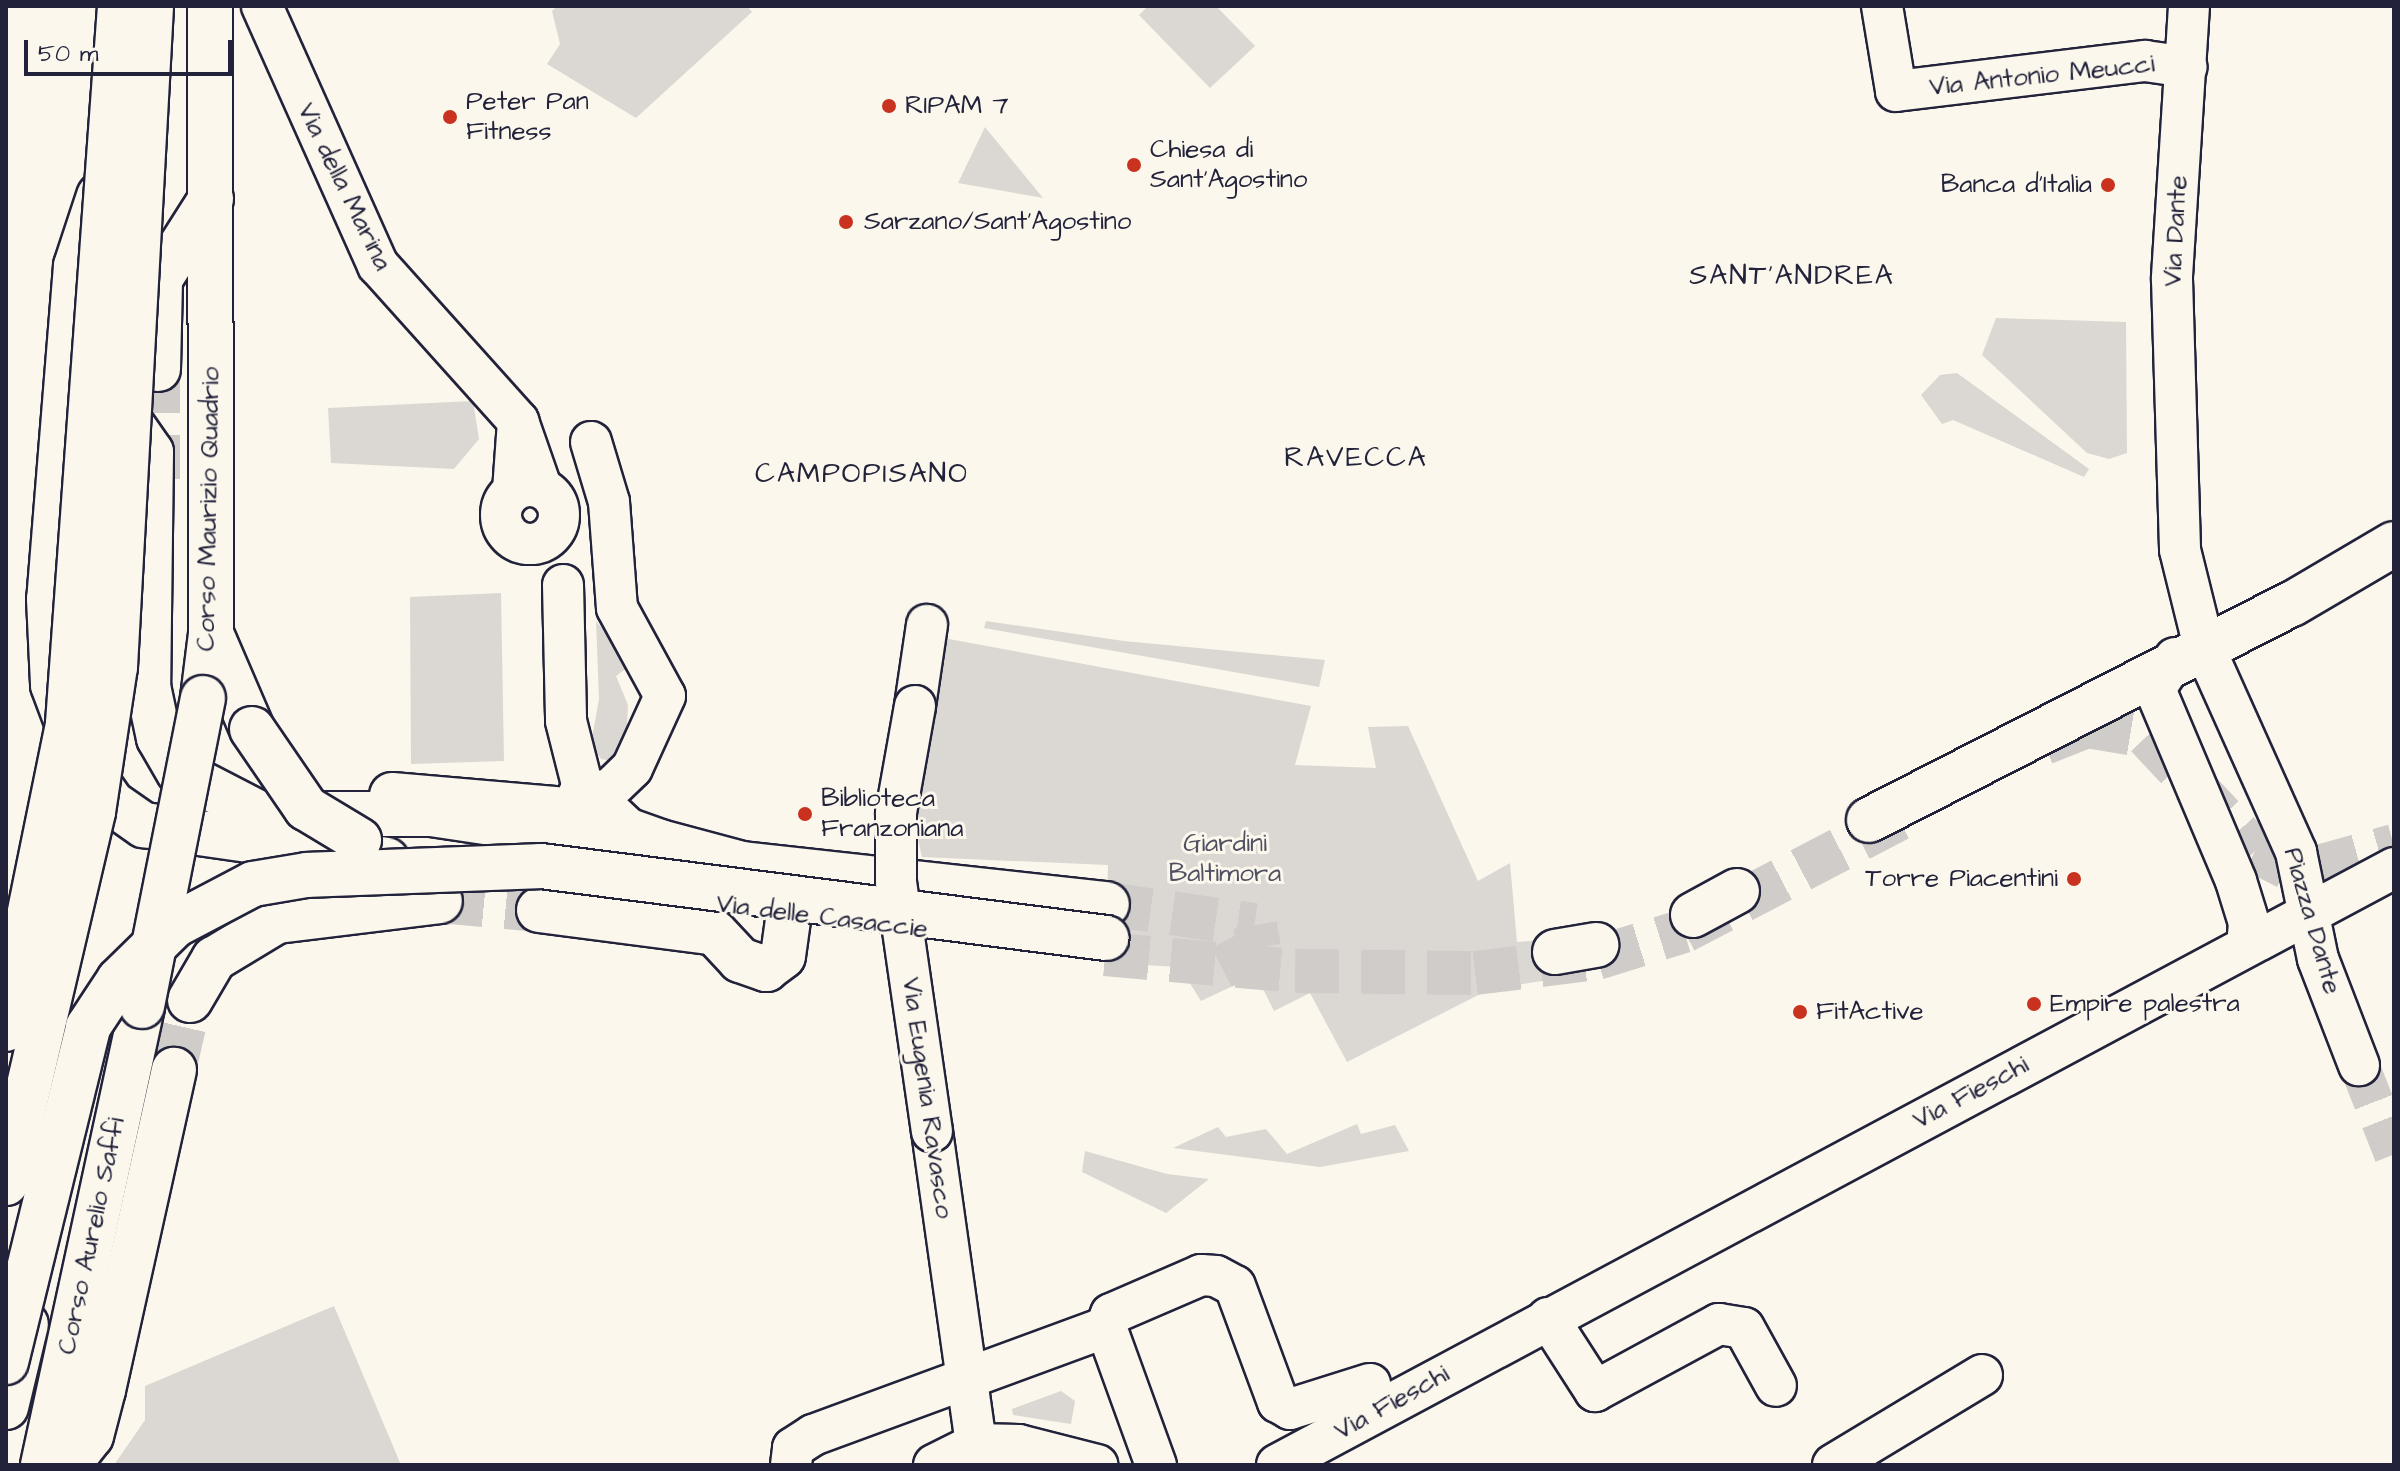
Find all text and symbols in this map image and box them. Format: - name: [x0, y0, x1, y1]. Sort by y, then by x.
- scale bar: [28, 24, 236, 74]
- text: 50 m: [38, 37, 98, 71]
- street label: Via Antonio Meucci: [1928, 49, 2156, 103]
- place label: Peter Pan Fitness: [466, 86, 589, 148]
- place label: RIPAM 7: [905, 90, 1009, 122]
- marker: RIPAM 7: [880, 97, 898, 115]
- street label: Via della Marina: [290, 98, 398, 276]
- marker: Peter Pan Fitness: [441, 108, 459, 126]
- place label: Chiesa di Sant'Agostino: [1150, 134, 1307, 196]
- marker: Chiesa di Sant'Agostino: [1125, 156, 1143, 174]
- place label: Banca d'Italia: [1941, 169, 2092, 201]
- street label: Via Dante: [2158, 174, 2194, 288]
- marker: Banca d'Italia: [2099, 176, 2117, 194]
- place label: Sarzano/Sant'Agostino: [864, 206, 1131, 238]
- marker: Sarzano/Sant'Agostino: [835, 211, 857, 233]
- district label: SANT'ANDREA: [1689, 259, 1895, 293]
- street label: Corso Maurizio Quadrio: [191, 366, 227, 652]
- district label: RAVECCA: [1284, 441, 1428, 475]
- district label: CAMPOPISANO: [755, 457, 969, 491]
- place label: Biblioteca Franzoniana: [821, 783, 963, 844]
- marker: Biblioteca Franzoniana: [796, 805, 814, 823]
- park label: Giardini Baltimora: [1169, 828, 1281, 890]
- street label: Piazza Dante: [2276, 844, 2348, 998]
- place label: Torre Piacentini: [1865, 863, 2058, 895]
- marker: Torre Piacentini: [2065, 870, 2083, 888]
- street label: Via delle Casaccie: [715, 889, 929, 945]
- street label: Via Eugenia Ravasco: [895, 975, 959, 1221]
- place label: Empire palestra: [2050, 988, 2240, 1020]
- marker: Empire palestra: [2025, 995, 2043, 1013]
- place label: FitActive: [1816, 996, 1924, 1028]
- marker: FitActive: [1791, 1003, 1809, 1021]
- street label: Via Fieschi: [1908, 1050, 2034, 1136]
- street label: Corso Aurelio Saffi: [52, 1115, 132, 1357]
- street label: Via Fieschi: [1329, 1359, 1455, 1447]

